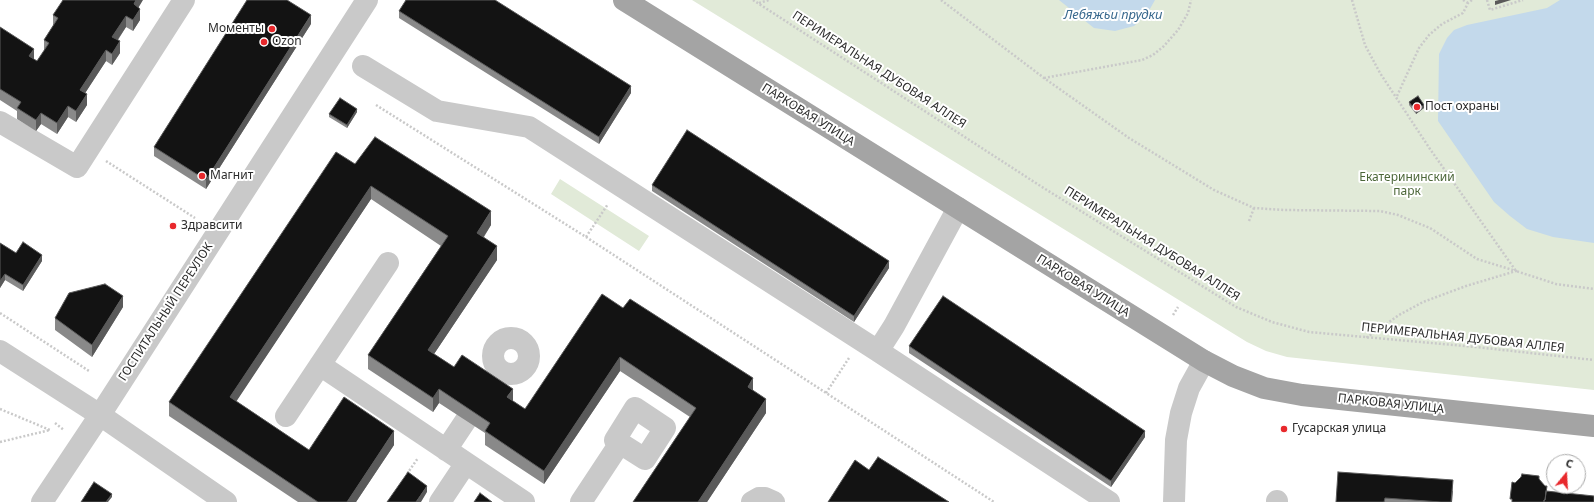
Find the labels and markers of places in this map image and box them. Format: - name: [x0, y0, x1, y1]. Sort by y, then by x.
- place label: Моменты: [208, 22, 264, 36]
- marker: Моменты: [267, 24, 277, 34]
- place label: Ozon: [272, 35, 302, 49]
- marker: Ozon: [259, 37, 269, 47]
- place label: Пост охраны: [1425, 100, 1499, 114]
- marker: Пост охраны: [1412, 102, 1422, 112]
- place label: Магнит: [210, 169, 253, 183]
- marker: Магнит: [197, 171, 207, 181]
- place label: Здравсити: [181, 219, 242, 233]
- marker: Здравсити: [168, 221, 178, 231]
- place label: Гусарская улица: [1292, 422, 1386, 436]
- marker: Гусарская улица: [1279, 424, 1289, 434]

